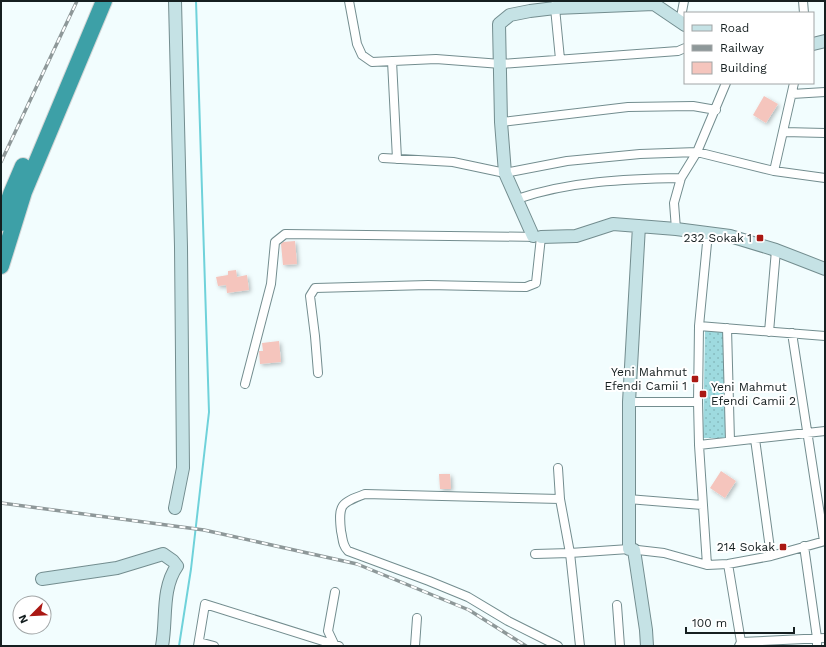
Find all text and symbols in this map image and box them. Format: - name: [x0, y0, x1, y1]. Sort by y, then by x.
- legend: [684, 12, 814, 84]
- text: Road: [720, 21, 749, 35]
- text: Railway: [720, 41, 765, 55]
- text: Building: [720, 61, 767, 75]
- place label: 232 Sokak 1: [683, 231, 752, 245]
- marker: 232 Sokak 1: [755, 233, 765, 243]
- place label: Yeni Mahmut Efendi Camii 1: [604, 365, 687, 393]
- marker: Yeni Mahmut Efendi Camii 1: [690, 374, 700, 384]
- place label: Yeni Mahmut Efendi Camii 2: [711, 380, 796, 408]
- marker: Yeni Mahmut Efendi Camii 2: [698, 389, 708, 399]
- place label: 214 Sokak: [717, 540, 775, 554]
- marker: 214 Sokak: [778, 542, 788, 552]
- north arrow: [12, 595, 52, 635]
- scale bar: [686, 609, 794, 635]
- text: N: [16, 612, 31, 625]
- text: 100 m: [692, 616, 727, 630]

